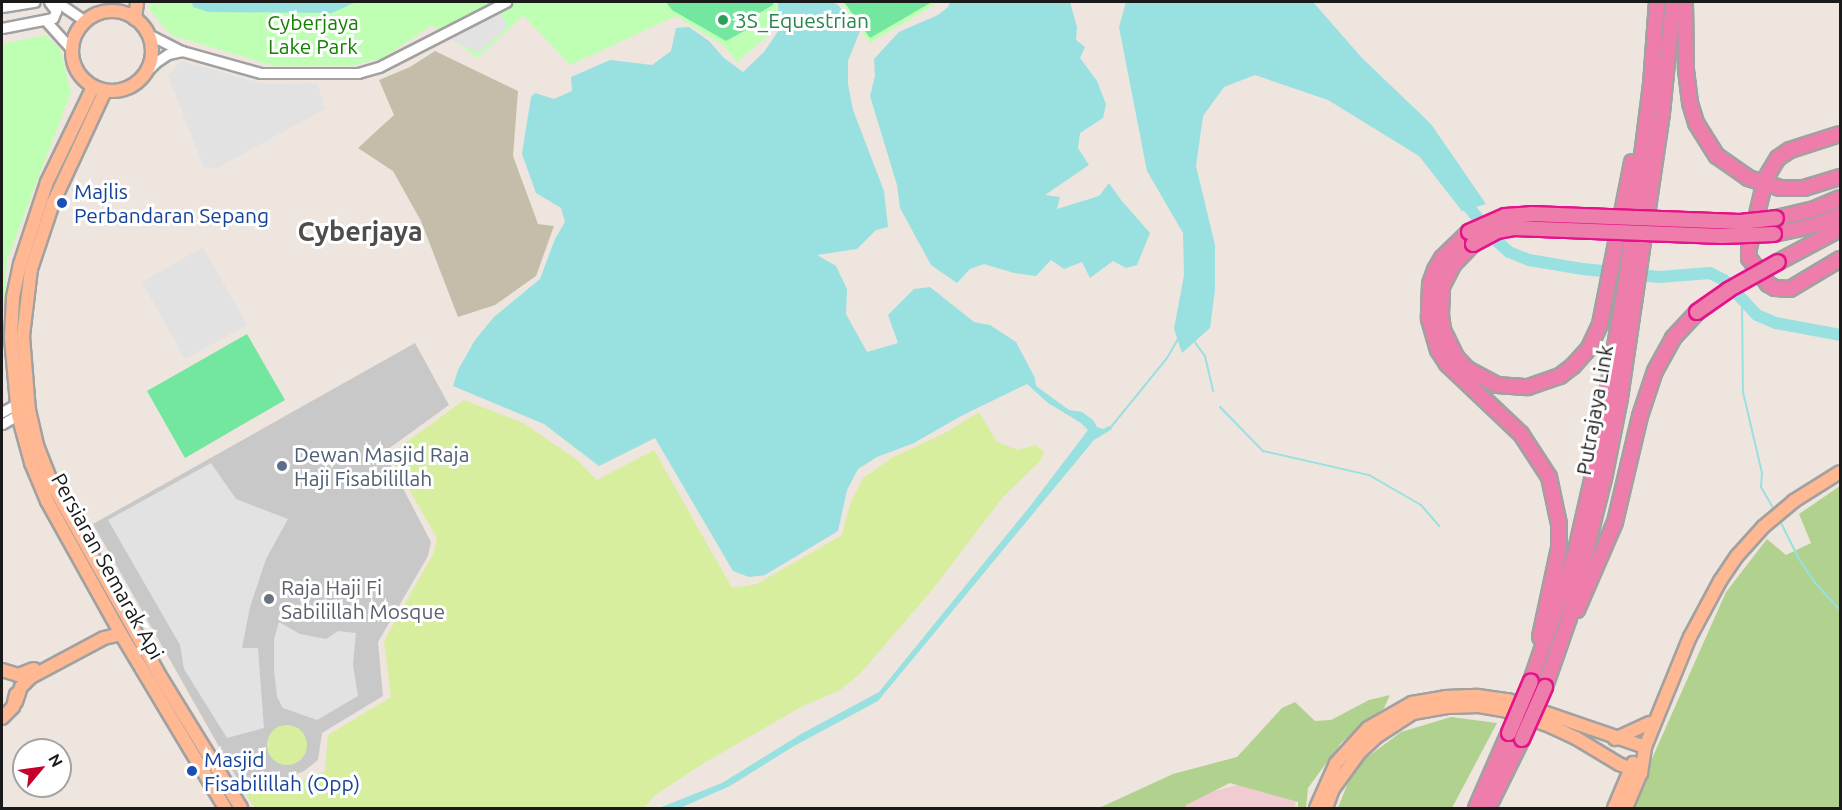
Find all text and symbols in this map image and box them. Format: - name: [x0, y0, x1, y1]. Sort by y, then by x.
- place label: 3S_Equestrian: [735, 7, 869, 33]
- park label: Cyberjaya Lake Park: [267, 9, 359, 59]
- marker: 3S_Equestrian: [716, 13, 730, 27]
- place label: Majlis Perbandaran Sepang: [74, 178, 269, 228]
- marker: Majlis Perbandaran Sepang: [55, 196, 69, 210]
- district label: Cyberjaya: [297, 216, 423, 248]
- street label: Putrajaya Link: [1570, 343, 1618, 477]
- place label: Dewan Masjid Raja Haji Fisabilillah: [294, 441, 469, 491]
- marker: Dewan Masjid Raja Haji Fisabilillah: [275, 459, 289, 473]
- street label: Persiaran Semarak Api: [46, 469, 170, 663]
- place label: Raja Haji Fi Sabilillah Mosque: [281, 574, 445, 624]
- marker: Raja Haji Fi Sabilillah Mosque: [262, 592, 276, 606]
- north arrow: [12, 738, 72, 798]
- place label: Masjid Fisabilillah (Opp): [204, 746, 360, 796]
- text: N: [45, 751, 67, 770]
- marker: Masjid Fisabilillah (Opp): [185, 764, 199, 778]

